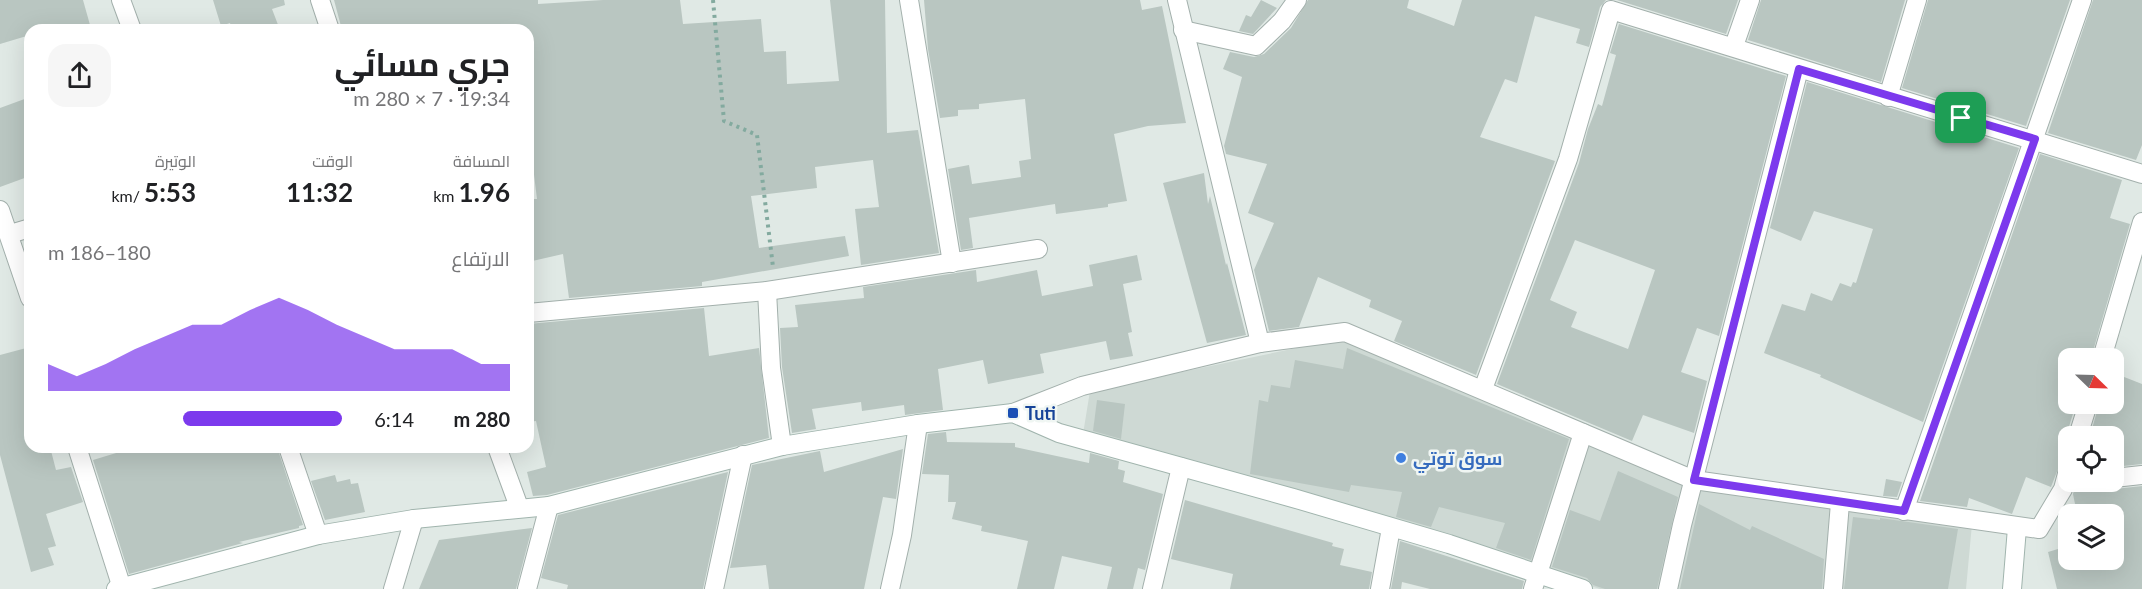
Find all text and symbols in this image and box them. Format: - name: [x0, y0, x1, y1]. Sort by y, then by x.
- text: جري مسائي: [334, 43, 510, 83]
- button: share: [48, 44, 111, 107]
- text: 19:34 · 7 × 280 m: [353, 86, 510, 110]
- pin: [1935, 92, 1986, 143]
- icon: arrive: [1944, 101, 1977, 134]
- text: الوتيرة: [155, 151, 196, 170]
- text: الوقت: [312, 151, 353, 170]
- text: المسافة: [453, 151, 510, 170]
- text: 5:53: [144, 176, 196, 208]
- text: 11:32: [286, 176, 353, 208]
- text: 1.96: [459, 176, 510, 208]
- text: /km: [111, 186, 144, 205]
- text: km: [433, 186, 459, 205]
- text: 180–186 m: [48, 240, 151, 264]
- text: الارتفاع: [451, 246, 510, 270]
- north arrow: [2058, 348, 2124, 414]
- map controls: [2058, 348, 2124, 570]
- place label: Tuti: [1025, 402, 1056, 424]
- marker: Tuti: [1006, 406, 1020, 420]
- text: 6:14: [374, 407, 414, 431]
- text: 280 m: [454, 407, 510, 431]
- button: locate: [2058, 426, 2124, 492]
- place label: سوق توتي: [1413, 447, 1502, 474]
- marker: سوق توتي: [1394, 451, 1408, 465]
- button: layers: [2058, 504, 2124, 570]

